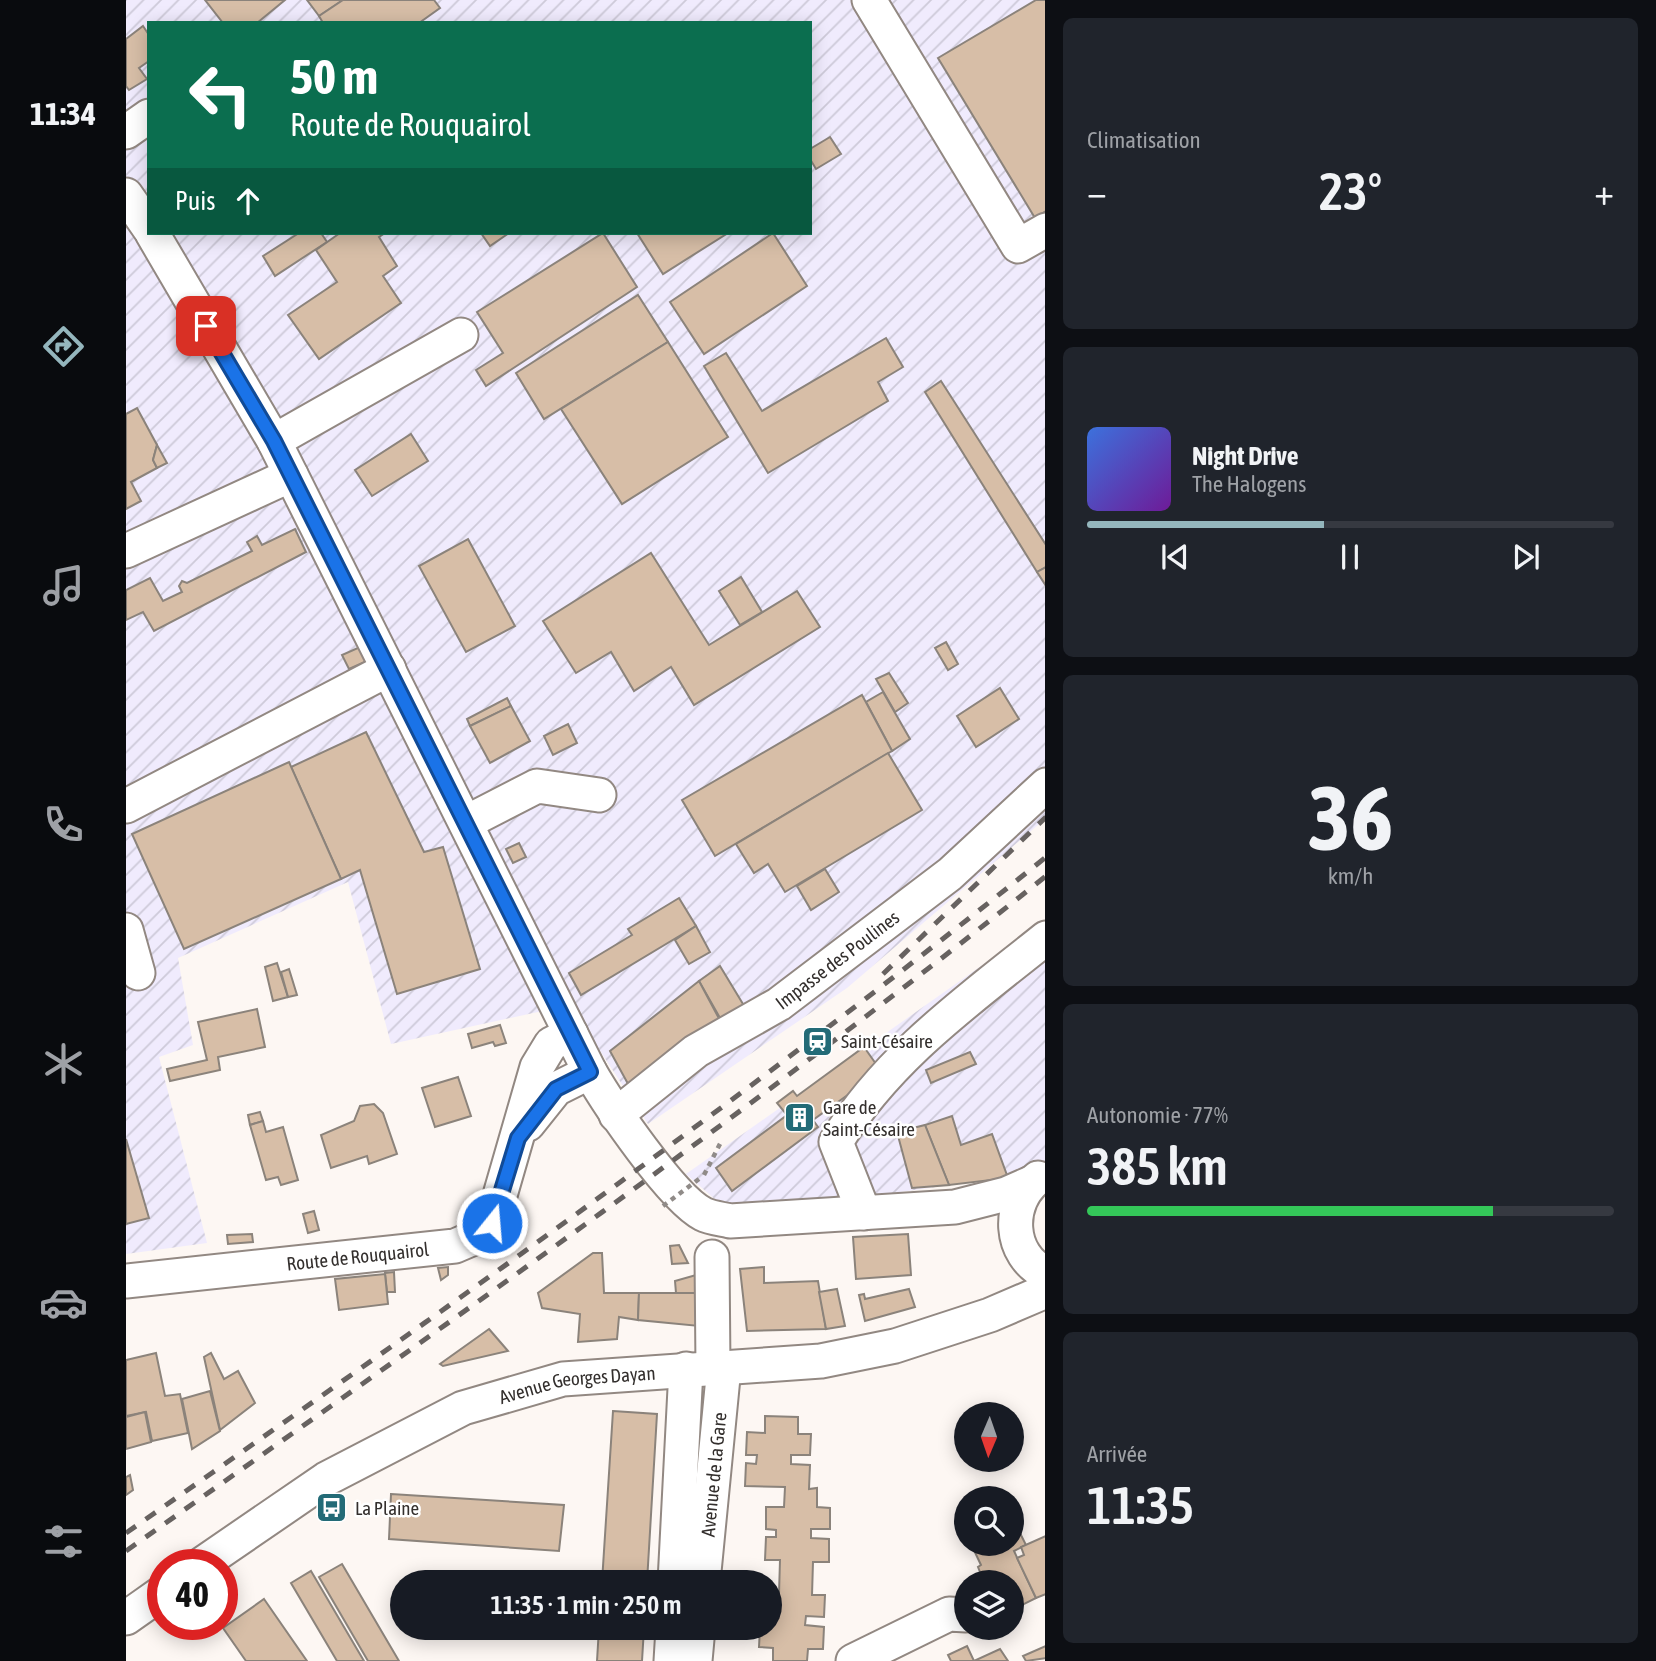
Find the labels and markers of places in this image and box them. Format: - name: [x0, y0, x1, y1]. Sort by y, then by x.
- pin: [176, 296, 236, 356]
- station icon: Saint-Césaire: [801, 1024, 835, 1058]
- place label: Saint-Césaire: [841, 1030, 933, 1052]
- place label: Gare de Saint-Césaire: [823, 1096, 915, 1140]
- building icon: Gare de Saint-Césaire: [783, 1101, 817, 1135]
- bus stop icon: La Plaine: [315, 1491, 349, 1525]
- place label: La Plaine: [355, 1497, 419, 1519]

